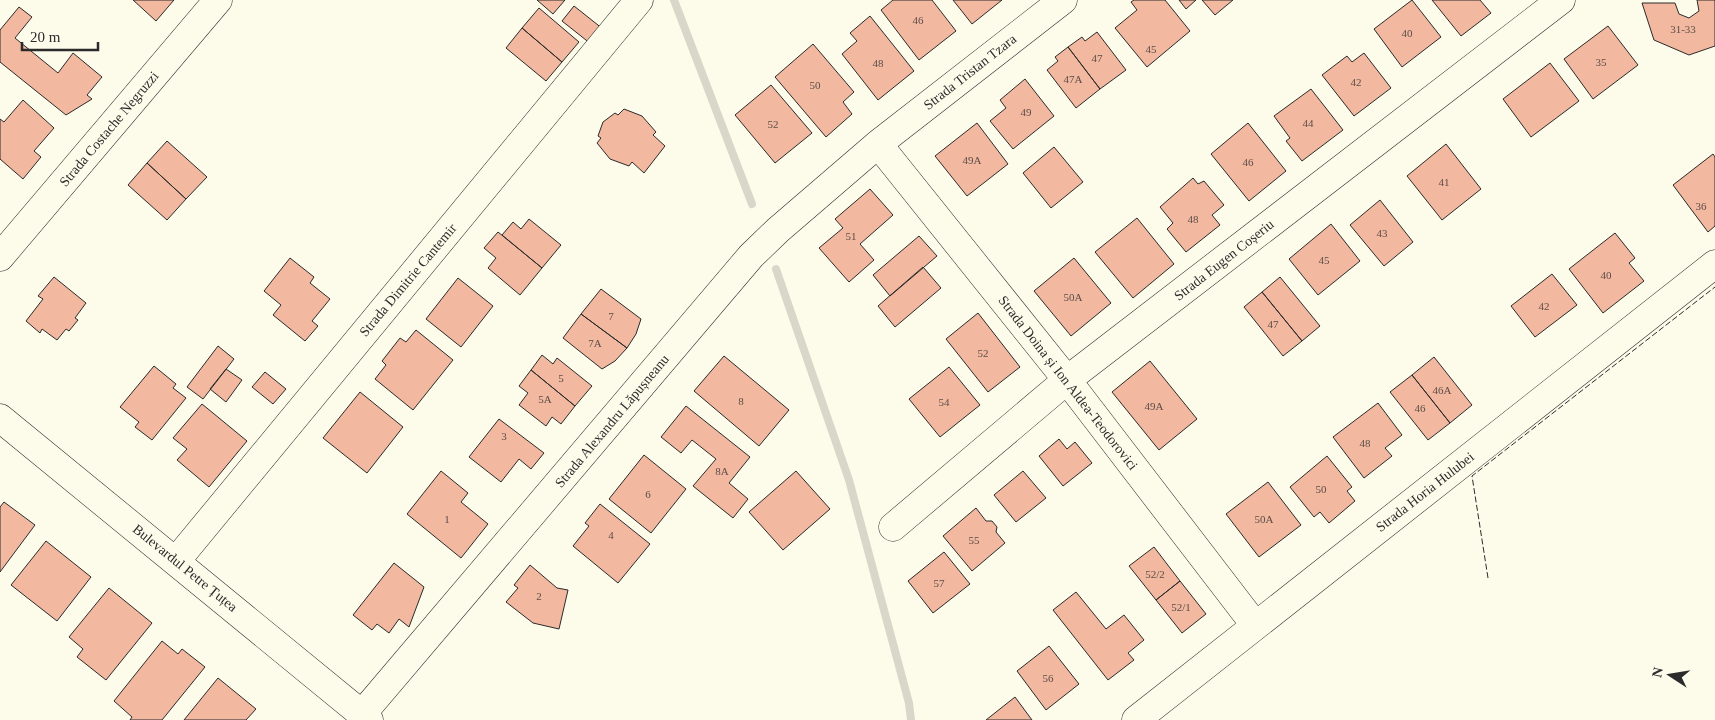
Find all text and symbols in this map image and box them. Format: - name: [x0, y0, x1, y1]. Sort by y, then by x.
- house number: 46: [913, 14, 924, 26]
- scale bar: [22, 20, 99, 52]
- house number: 31-33: [1670, 23, 1696, 35]
- house number: 40: [1402, 27, 1413, 39]
- text: 20 m: [30, 29, 61, 45]
- street label: Strada Tristan Tzara: [921, 31, 1020, 113]
- house number: 45: [1146, 43, 1157, 55]
- house number: 47: [1092, 52, 1103, 64]
- house number: 35: [1596, 56, 1607, 68]
- house number: 48: [873, 57, 884, 69]
- street label: Strada Costache Negruzzi: [57, 68, 162, 190]
- house number: 47A: [1064, 73, 1083, 85]
- house number: 42: [1351, 76, 1362, 88]
- house number: 50: [810, 79, 821, 91]
- house number: 49: [1021, 106, 1032, 118]
- house number: 44: [1303, 117, 1314, 129]
- house number: 52: [768, 118, 779, 130]
- house number: 49A: [963, 154, 982, 166]
- house number: 46: [1243, 156, 1254, 168]
- house number: 41: [1439, 176, 1450, 188]
- house number: 36: [1696, 200, 1707, 212]
- house number: 48: [1188, 213, 1199, 225]
- street label: Strada Eugen Coșeriu: [1171, 217, 1277, 304]
- street label: Strada Dimitrie Cantemir: [357, 220, 460, 339]
- house number: 43: [1377, 227, 1388, 239]
- house number: 51: [846, 230, 857, 242]
- house number: 45: [1319, 254, 1330, 266]
- house number: 40: [1601, 269, 1612, 281]
- house number: 50A: [1064, 291, 1083, 303]
- street label: Strada Doina și Ion Aldea-Teodorovici: [995, 293, 1141, 474]
- house number: 42: [1539, 300, 1550, 312]
- house number: 7: [608, 310, 614, 322]
- house number: 47: [1268, 318, 1279, 330]
- house number: 7A: [588, 337, 602, 349]
- house number: 52: [978, 347, 989, 359]
- street label: Strada Alexandru Lăpușneanu: [552, 352, 673, 491]
- house number: 5: [558, 372, 564, 384]
- house number: 46A: [1433, 384, 1452, 396]
- house number: 5A: [538, 393, 552, 405]
- house number: 8: [738, 395, 744, 407]
- house number: 54: [939, 396, 950, 408]
- house number: 49A: [1145, 400, 1164, 412]
- house number: 46: [1415, 402, 1426, 414]
- house number: 3: [501, 430, 507, 442]
- house number: 48: [1360, 437, 1371, 449]
- street label: Strada Horia Hulubei: [1373, 449, 1477, 535]
- house number: 8A: [715, 465, 729, 477]
- house number: 50: [1316, 483, 1327, 495]
- house number: 6: [645, 488, 651, 500]
- house number: 1: [444, 513, 450, 525]
- house number: 50A: [1255, 513, 1274, 525]
- street label: Bulevardul Petre Țuțea: [129, 521, 241, 616]
- house number: 4: [608, 529, 614, 541]
- house number: 55: [969, 534, 980, 546]
- house number: 52/2: [1145, 568, 1165, 580]
- house number: 57: [934, 577, 945, 589]
- house number: 2: [536, 590, 542, 602]
- house number: 52/1: [1171, 601, 1191, 613]
- north arrow: [1645, 650, 1695, 700]
- text: N: [1649, 666, 1666, 679]
- house number: 56: [1043, 672, 1054, 684]

